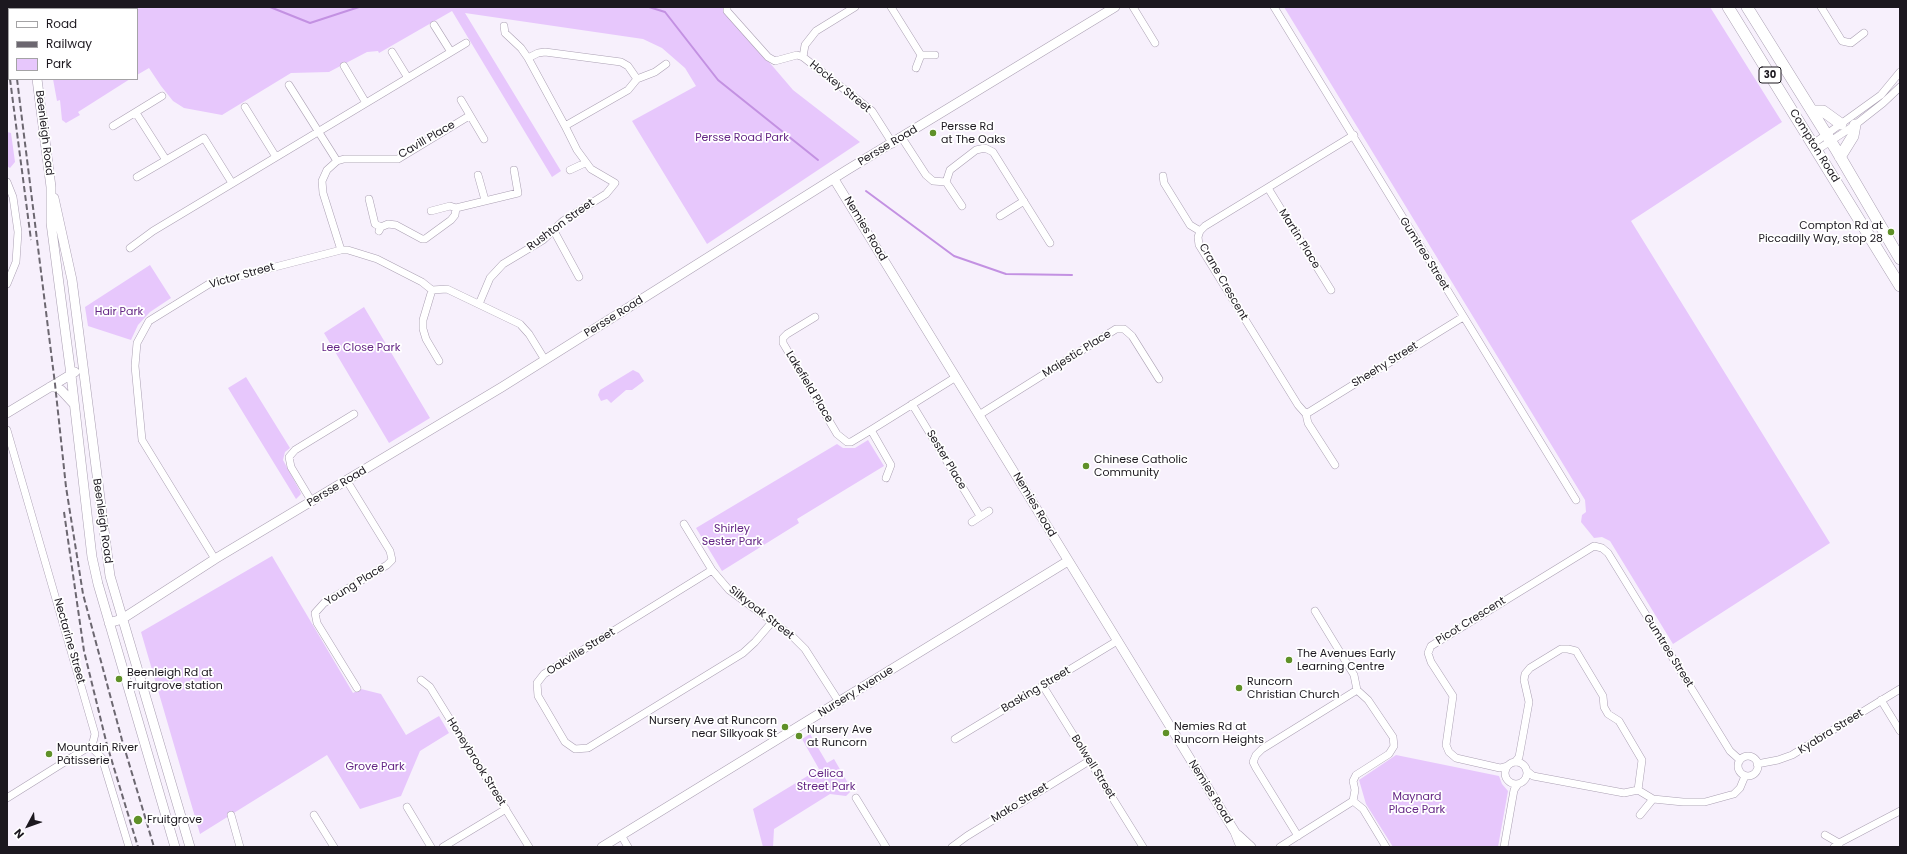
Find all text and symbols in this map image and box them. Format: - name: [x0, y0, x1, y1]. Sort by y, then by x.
- legend: [8, 8, 138, 80]
- text: Road: [46, 15, 77, 32]
- text: Railway: [46, 35, 92, 52]
- text: Park: [46, 55, 72, 72]
- street label: Hockey Street: [807, 58, 873, 116]
- road number: 30: [1759, 67, 1781, 83]
- street label: Beenleigh Road: [32, 90, 56, 176]
- street label: Compton Road: [1786, 107, 1842, 185]
- street label: Cavill Place: [396, 118, 458, 162]
- place label: Persse Rd at The Oaks: [941, 120, 1006, 146]
- street label: Persse Road: [856, 123, 920, 169]
- marker: Persse Rd at The Oaks: [928, 128, 938, 138]
- park label: Persse Road Park: [695, 131, 789, 145]
- street label: Nemies Road: [841, 194, 889, 264]
- street label: Rushton Street: [525, 196, 597, 254]
- street label: Martin Place: [1275, 207, 1323, 271]
- street label: Gumtree Street: [1396, 215, 1452, 293]
- place label: Compton Rd at Piccadilly Way, stop 28: [1759, 219, 1883, 245]
- marker: Compton Rd at Piccadilly Way, stop 28: [1886, 227, 1896, 237]
- street label: Crane Crescent: [1196, 241, 1250, 323]
- street label: Victor Street: [208, 260, 276, 292]
- street label: Persse Road: [582, 294, 646, 340]
- park label: Hair Park: [95, 305, 143, 319]
- street label: Majestic Place: [1040, 328, 1114, 380]
- street label: Sheehy Street: [1349, 339, 1421, 391]
- park label: Lee Close Park: [322, 341, 400, 355]
- street label: Lakefield Place: [783, 349, 835, 425]
- street label: Sester Place: [923, 428, 969, 492]
- place label: Chinese Catholic Community: [1094, 453, 1188, 479]
- marker: Chinese Catholic Community: [1081, 461, 1091, 471]
- street label: Persse Road: [305, 464, 369, 510]
- street label: Nemies Road: [1010, 470, 1058, 540]
- street label: Beenleigh Road: [90, 478, 114, 564]
- park label: Shirley Sester Park: [702, 522, 762, 548]
- street label: Young Place: [323, 561, 387, 609]
- street label: Silkyoak Street: [726, 583, 796, 643]
- street label: Picot Crescent: [1434, 594, 1508, 648]
- street label: Nectarine Street: [50, 597, 88, 685]
- street label: Gumtree Street: [1640, 612, 1696, 690]
- street label: Oakville Street: [544, 626, 618, 678]
- place label: The Avenues Early Learning Centre: [1297, 647, 1396, 673]
- marker: The Avenues Early Learning Centre: [1284, 655, 1294, 665]
- street label: Nursery Avenue: [816, 664, 896, 720]
- street label: Basking Street: [999, 664, 1073, 716]
- place label: Beenleigh Rd at Fruitgrove station: [127, 666, 223, 692]
- marker: Beenleigh Rd at Fruitgrove station: [114, 674, 124, 684]
- place label: Runcorn Christian Church: [1247, 675, 1340, 701]
- marker: Runcorn Christian Church: [1234, 683, 1244, 693]
- street label: Kyabra Street: [1796, 707, 1866, 757]
- place label: Nursery Ave at Runcorn near Silkyoak St: [649, 714, 777, 740]
- street label: Honeybrook Street: [444, 716, 508, 808]
- place label: Nemies Rd at Runcorn Heights: [1174, 720, 1264, 746]
- marker: Nursery Ave at Runcorn near Silkyoak St: [780, 722, 790, 732]
- place label: Nursery Ave at Runcorn: [807, 723, 872, 749]
- marker: Nemies Rd at Runcorn Heights: [1161, 728, 1171, 738]
- marker: Nursery Ave at Runcorn: [794, 731, 804, 741]
- street label: Bolwell Street: [1068, 733, 1118, 801]
- place label: Mountain River Pâtisserie: [57, 741, 138, 767]
- marker: Mountain River Pâtisserie: [44, 749, 54, 759]
- street label: Nemies Road: [1185, 758, 1235, 826]
- park label: Grove Park: [345, 760, 405, 774]
- park label: Celica Street Park: [797, 767, 855, 793]
- street label: Mako Street: [989, 780, 1051, 826]
- park label: Maynard Place Park: [1389, 790, 1445, 816]
- north arrow: [8, 806, 48, 846]
- place label: Fruitgrove: [147, 813, 202, 827]
- marker: Fruitgrove: [132, 814, 144, 826]
- text: N: [10, 825, 28, 842]

